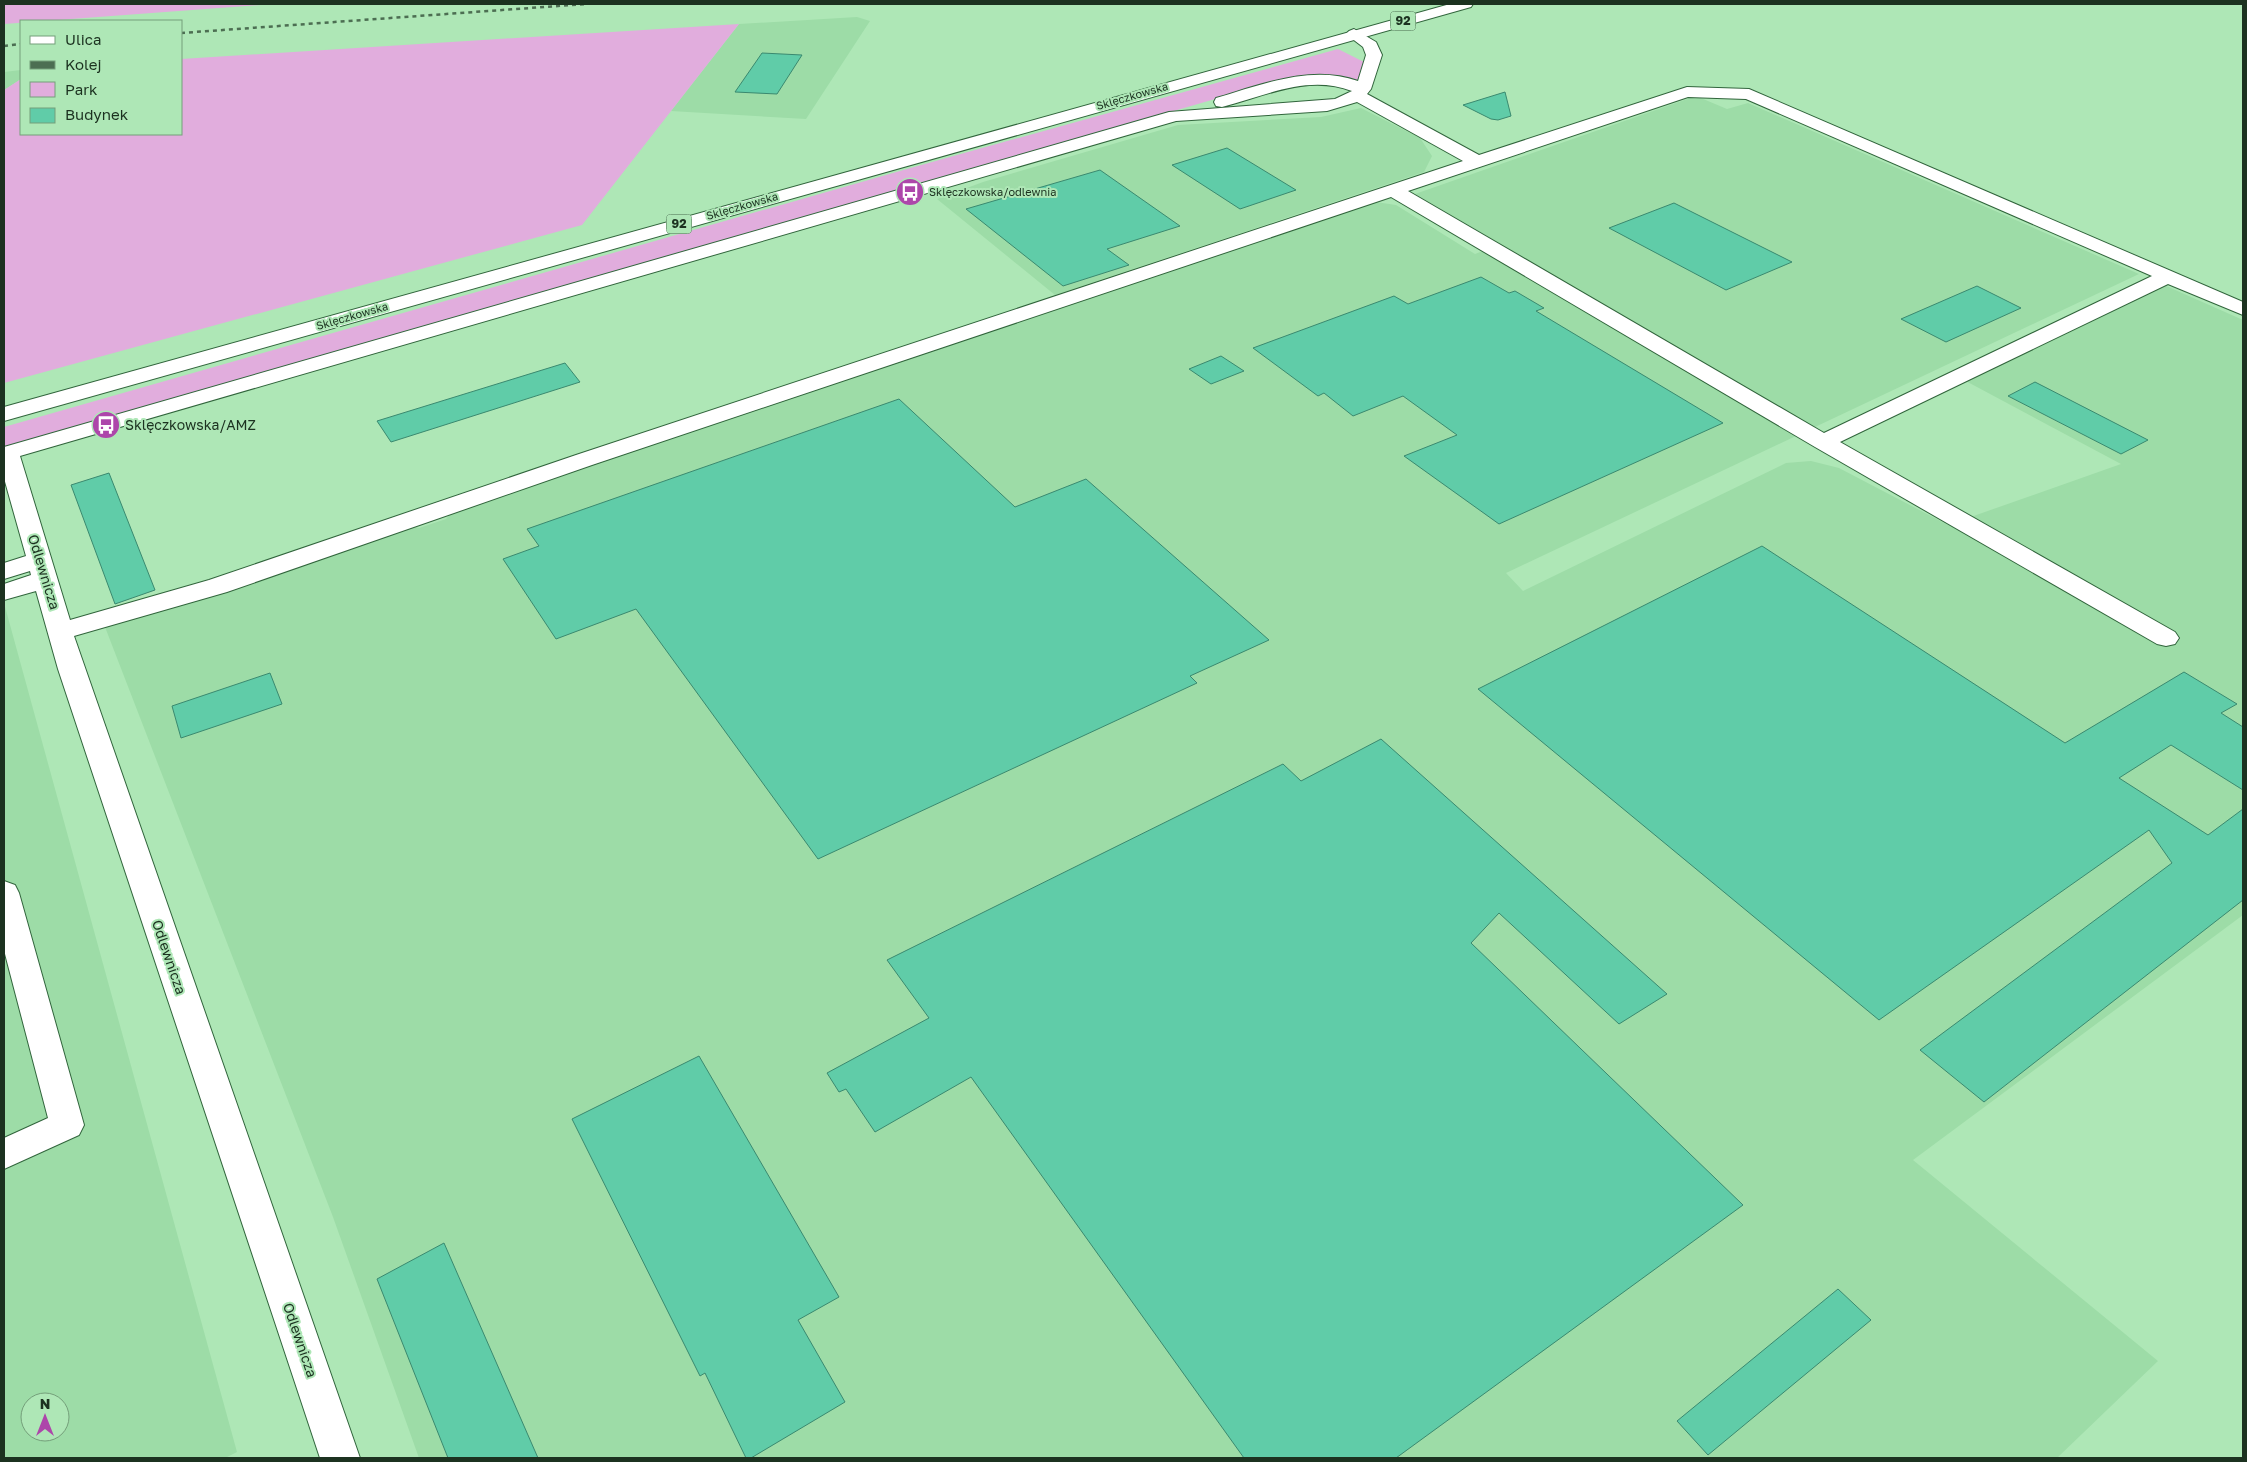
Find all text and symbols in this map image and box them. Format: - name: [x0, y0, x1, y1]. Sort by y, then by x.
- road number: 92: [1390, 12, 1416, 30]
- legend: [20, 20, 182, 135]
- text: Ulica: [65, 30, 101, 48]
- text: Kolej: [65, 55, 101, 73]
- street label: Sklęczkowska: [1094, 79, 1169, 112]
- text: Park: [65, 80, 98, 98]
- text: Budynek: [65, 105, 129, 123]
- bus stop icon: Sklęczkowska/odlewnia: [895, 177, 925, 207]
- place label: Sklęczkowska/odlewnia: [929, 185, 1056, 198]
- street label: Sklęczkowska: [704, 189, 779, 222]
- road number: 92: [666, 214, 692, 233]
- street label: Sklęczkowska: [314, 299, 389, 332]
- bus stop icon: Sklęczkowska/AMZ: [91, 410, 121, 440]
- place label: Sklęczkowska/AMZ: [125, 416, 256, 433]
- street label: Odlewnicza: [25, 532, 64, 611]
- street label: Odlewnicza: [149, 917, 190, 996]
- street label: Odlewnicza: [280, 1300, 321, 1379]
- north arrow: [20, 1392, 70, 1442]
- text: N: [40, 1395, 50, 1412]

